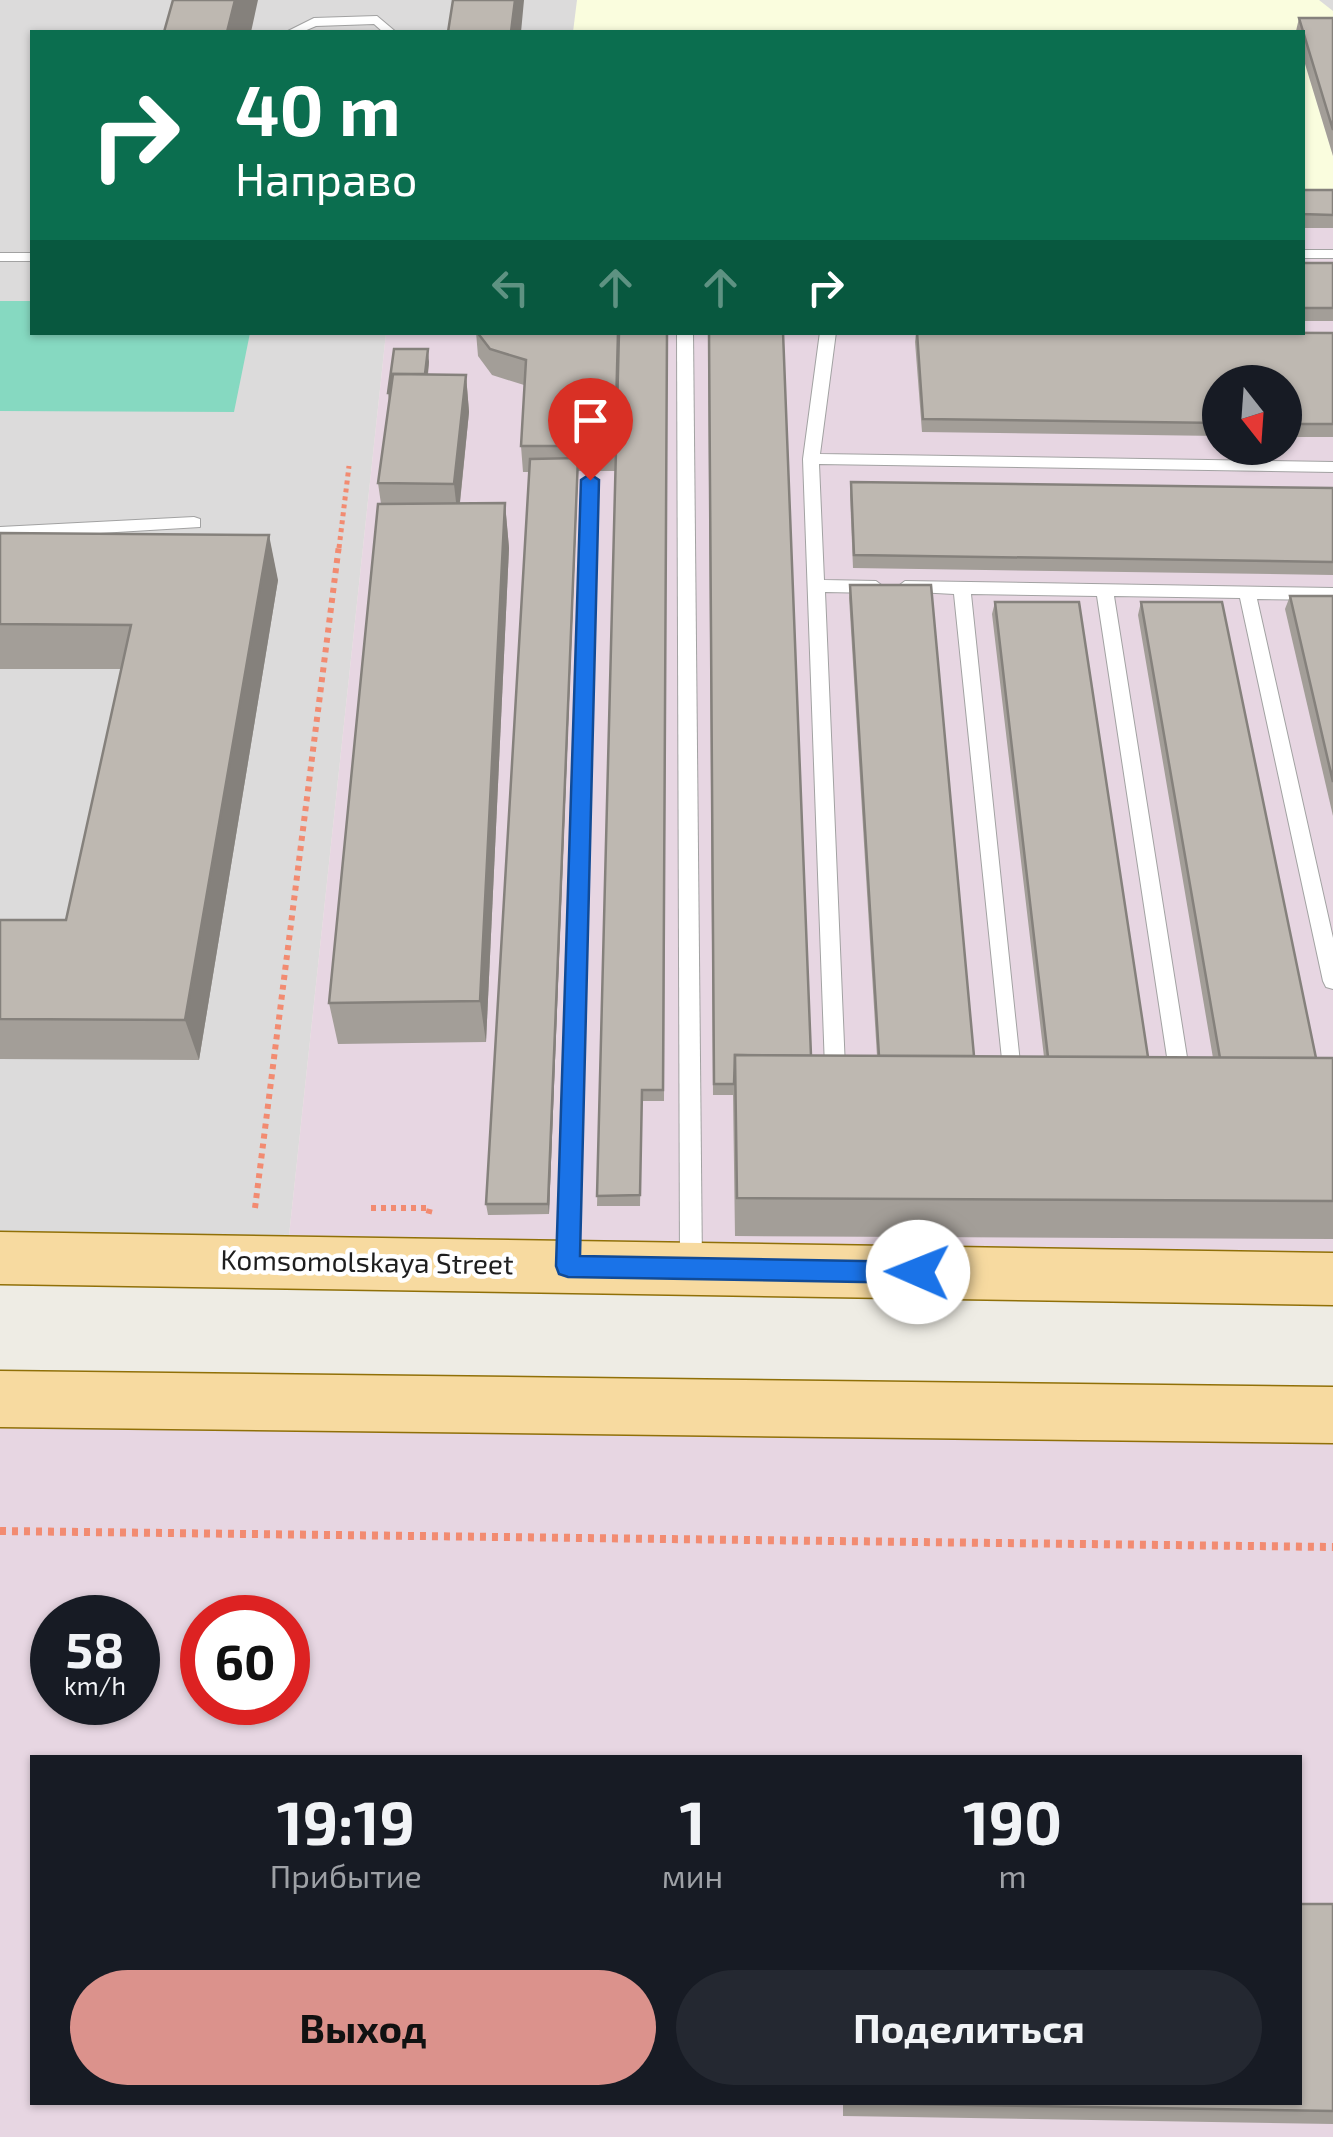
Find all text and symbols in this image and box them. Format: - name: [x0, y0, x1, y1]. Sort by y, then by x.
- text: 40 m: [235, 66, 401, 150]
- icon: right: [70, 70, 200, 200]
- text: Направо: [235, 151, 417, 205]
- icon: left: [483, 260, 538, 315]
- icon: ahead: [588, 260, 643, 315]
- icon: ahead: [693, 260, 748, 315]
- icon: right: [798, 260, 853, 315]
- north arrow: [1202, 365, 1302, 465]
- map controls: [1202, 365, 1302, 465]
- pin: [548, 378, 633, 481]
- icon: arrive: [563, 393, 618, 448]
- position arrow: [866, 1220, 970, 1324]
- street label: Komsomolskaya Street: [220, 1241, 514, 1281]
- speed limit sign: 60: [180, 1595, 310, 1725]
- text: 58: [66, 1618, 124, 1678]
- text: km/h: [64, 1670, 126, 1700]
- text: 19:19: [277, 1785, 415, 1857]
- text: 1: [679, 1785, 705, 1857]
- text: 190: [963, 1785, 1062, 1857]
- text: Прибытие: [270, 1856, 422, 1894]
- text: мин: [662, 1856, 723, 1894]
- text: m: [999, 1856, 1027, 1894]
- button: Выход: [70, 1970, 656, 2085]
- button: Поделиться: [676, 1970, 1262, 2085]

